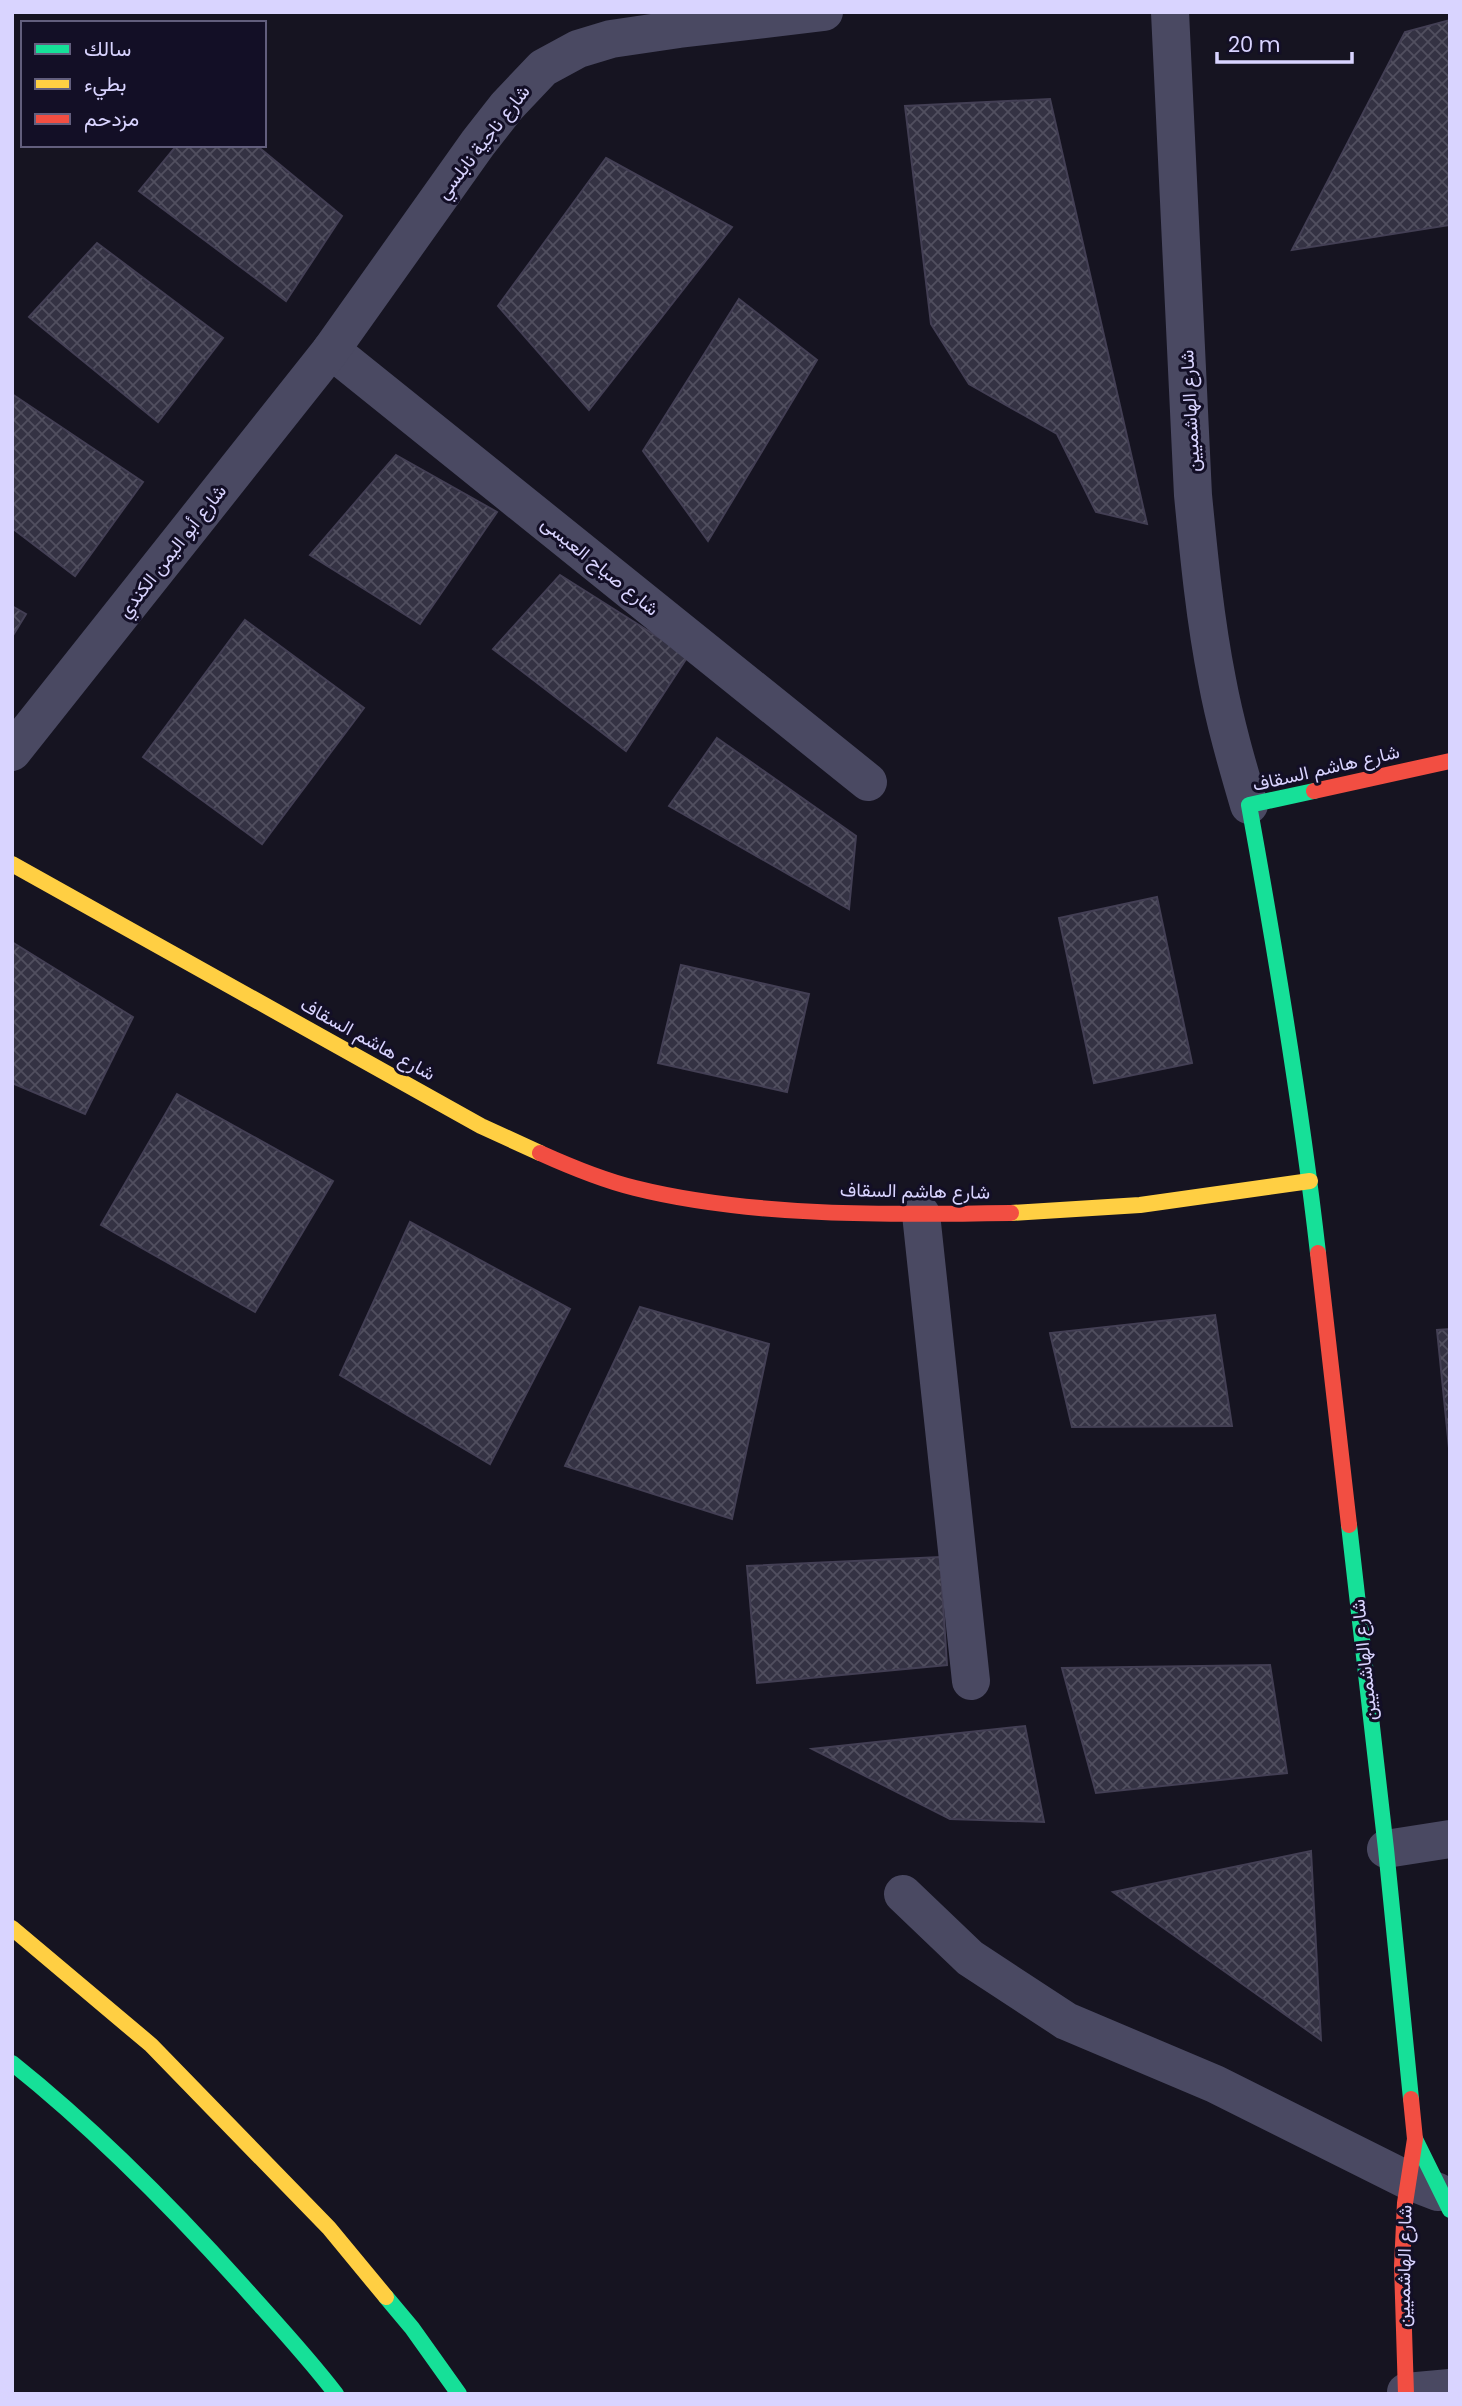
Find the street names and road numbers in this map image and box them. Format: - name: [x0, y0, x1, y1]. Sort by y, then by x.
- street label: شارع ناجية نابلسي: [430, 79, 538, 206]
- street label: شارع الهاشميين: [1173, 349, 1207, 473]
- street label: شارع أبو اليمن الكندي: [111, 479, 234, 625]
- street label: شارع صياح العيسى: [535, 510, 665, 622]
- street label: شارع هاشم السقاف: [1250, 738, 1402, 798]
- street label: شارع هاشم السقاف: [296, 991, 440, 1087]
- street label: شارع هاشم السقاف: [840, 1176, 990, 1206]
- street label: شارع الهاشميين: [1344, 1598, 1384, 1722]
- street label: شارع الهاشميين: [1389, 2205, 1419, 2327]

